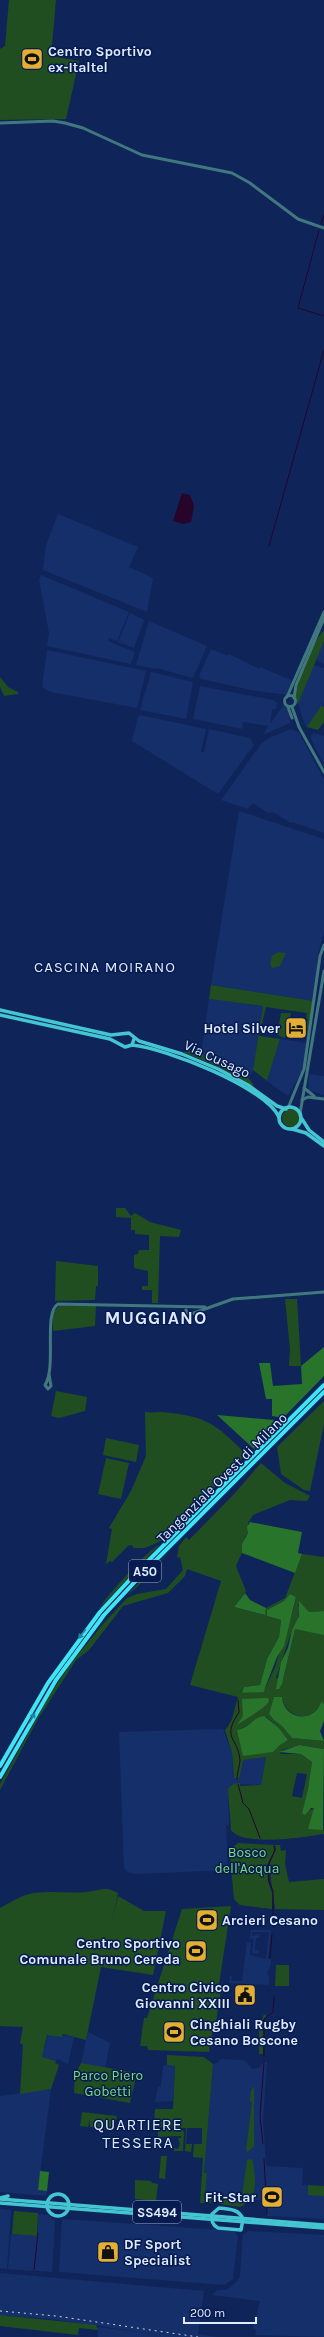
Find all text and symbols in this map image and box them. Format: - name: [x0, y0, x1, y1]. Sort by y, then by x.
- place label: Centro Sportivo ex-Italtel: [48, 43, 152, 76]
- sports icon: Centro Sportivo ex-Italtel: [19, 46, 45, 72]
- district label: CASCINA MOIRANO: [34, 958, 176, 976]
- hotel icon: Hotel Silver: [283, 1015, 309, 1041]
- place label: Hotel Silver: [203, 1020, 280, 1037]
- street label: Via Cusago: [181, 1036, 253, 1082]
- district label: MUGGIANO: [105, 1307, 207, 1329]
- street label: Tangenziale Ovest di Milano: [153, 1409, 291, 1547]
- road number: A50: [129, 1560, 161, 1582]
- one-way arrow: [78, 1629, 87, 1640]
- one-way arrow: [29, 1712, 36, 1724]
- park label: Bosco dell'Acqua: [215, 1844, 279, 1877]
- sports icon: Arcieri Cesano: [194, 1907, 220, 1933]
- place label: Arcieri Cesano: [222, 1912, 318, 1929]
- place label: Centro Sportivo Comunale Bruno Cereda: [19, 1935, 180, 1968]
- sports icon: Centro Sportivo Comunale Bruno Cereda: [183, 1938, 209, 1964]
- place label: Centro Civico Giovanni XXIII: [135, 1979, 230, 2012]
- public building icon: Centro Civico Giovanni XXIII: [232, 1982, 258, 2008]
- place label: Cinghiali Rugby Cesano Boscone: [190, 2016, 298, 2049]
- sports icon: Cinghiali Rugby Cesano Boscone: [161, 2019, 187, 2045]
- park label: Parco Piero Gobetti: [73, 2067, 143, 2100]
- district label: QUARTIERE TESSERA: [93, 2115, 183, 2152]
- sports icon: Fit-Star: [259, 2184, 285, 2210]
- place label: Fit-Star: [205, 2189, 256, 2206]
- road number: SS494: [133, 2201, 181, 2223]
- place label: DF Sport Specialist: [124, 2236, 191, 2269]
- shop icon: DF Sport Specialist: [95, 2239, 121, 2265]
- scale bar: [184, 2299, 256, 2325]
- text: 200 m: [190, 2306, 225, 2320]

